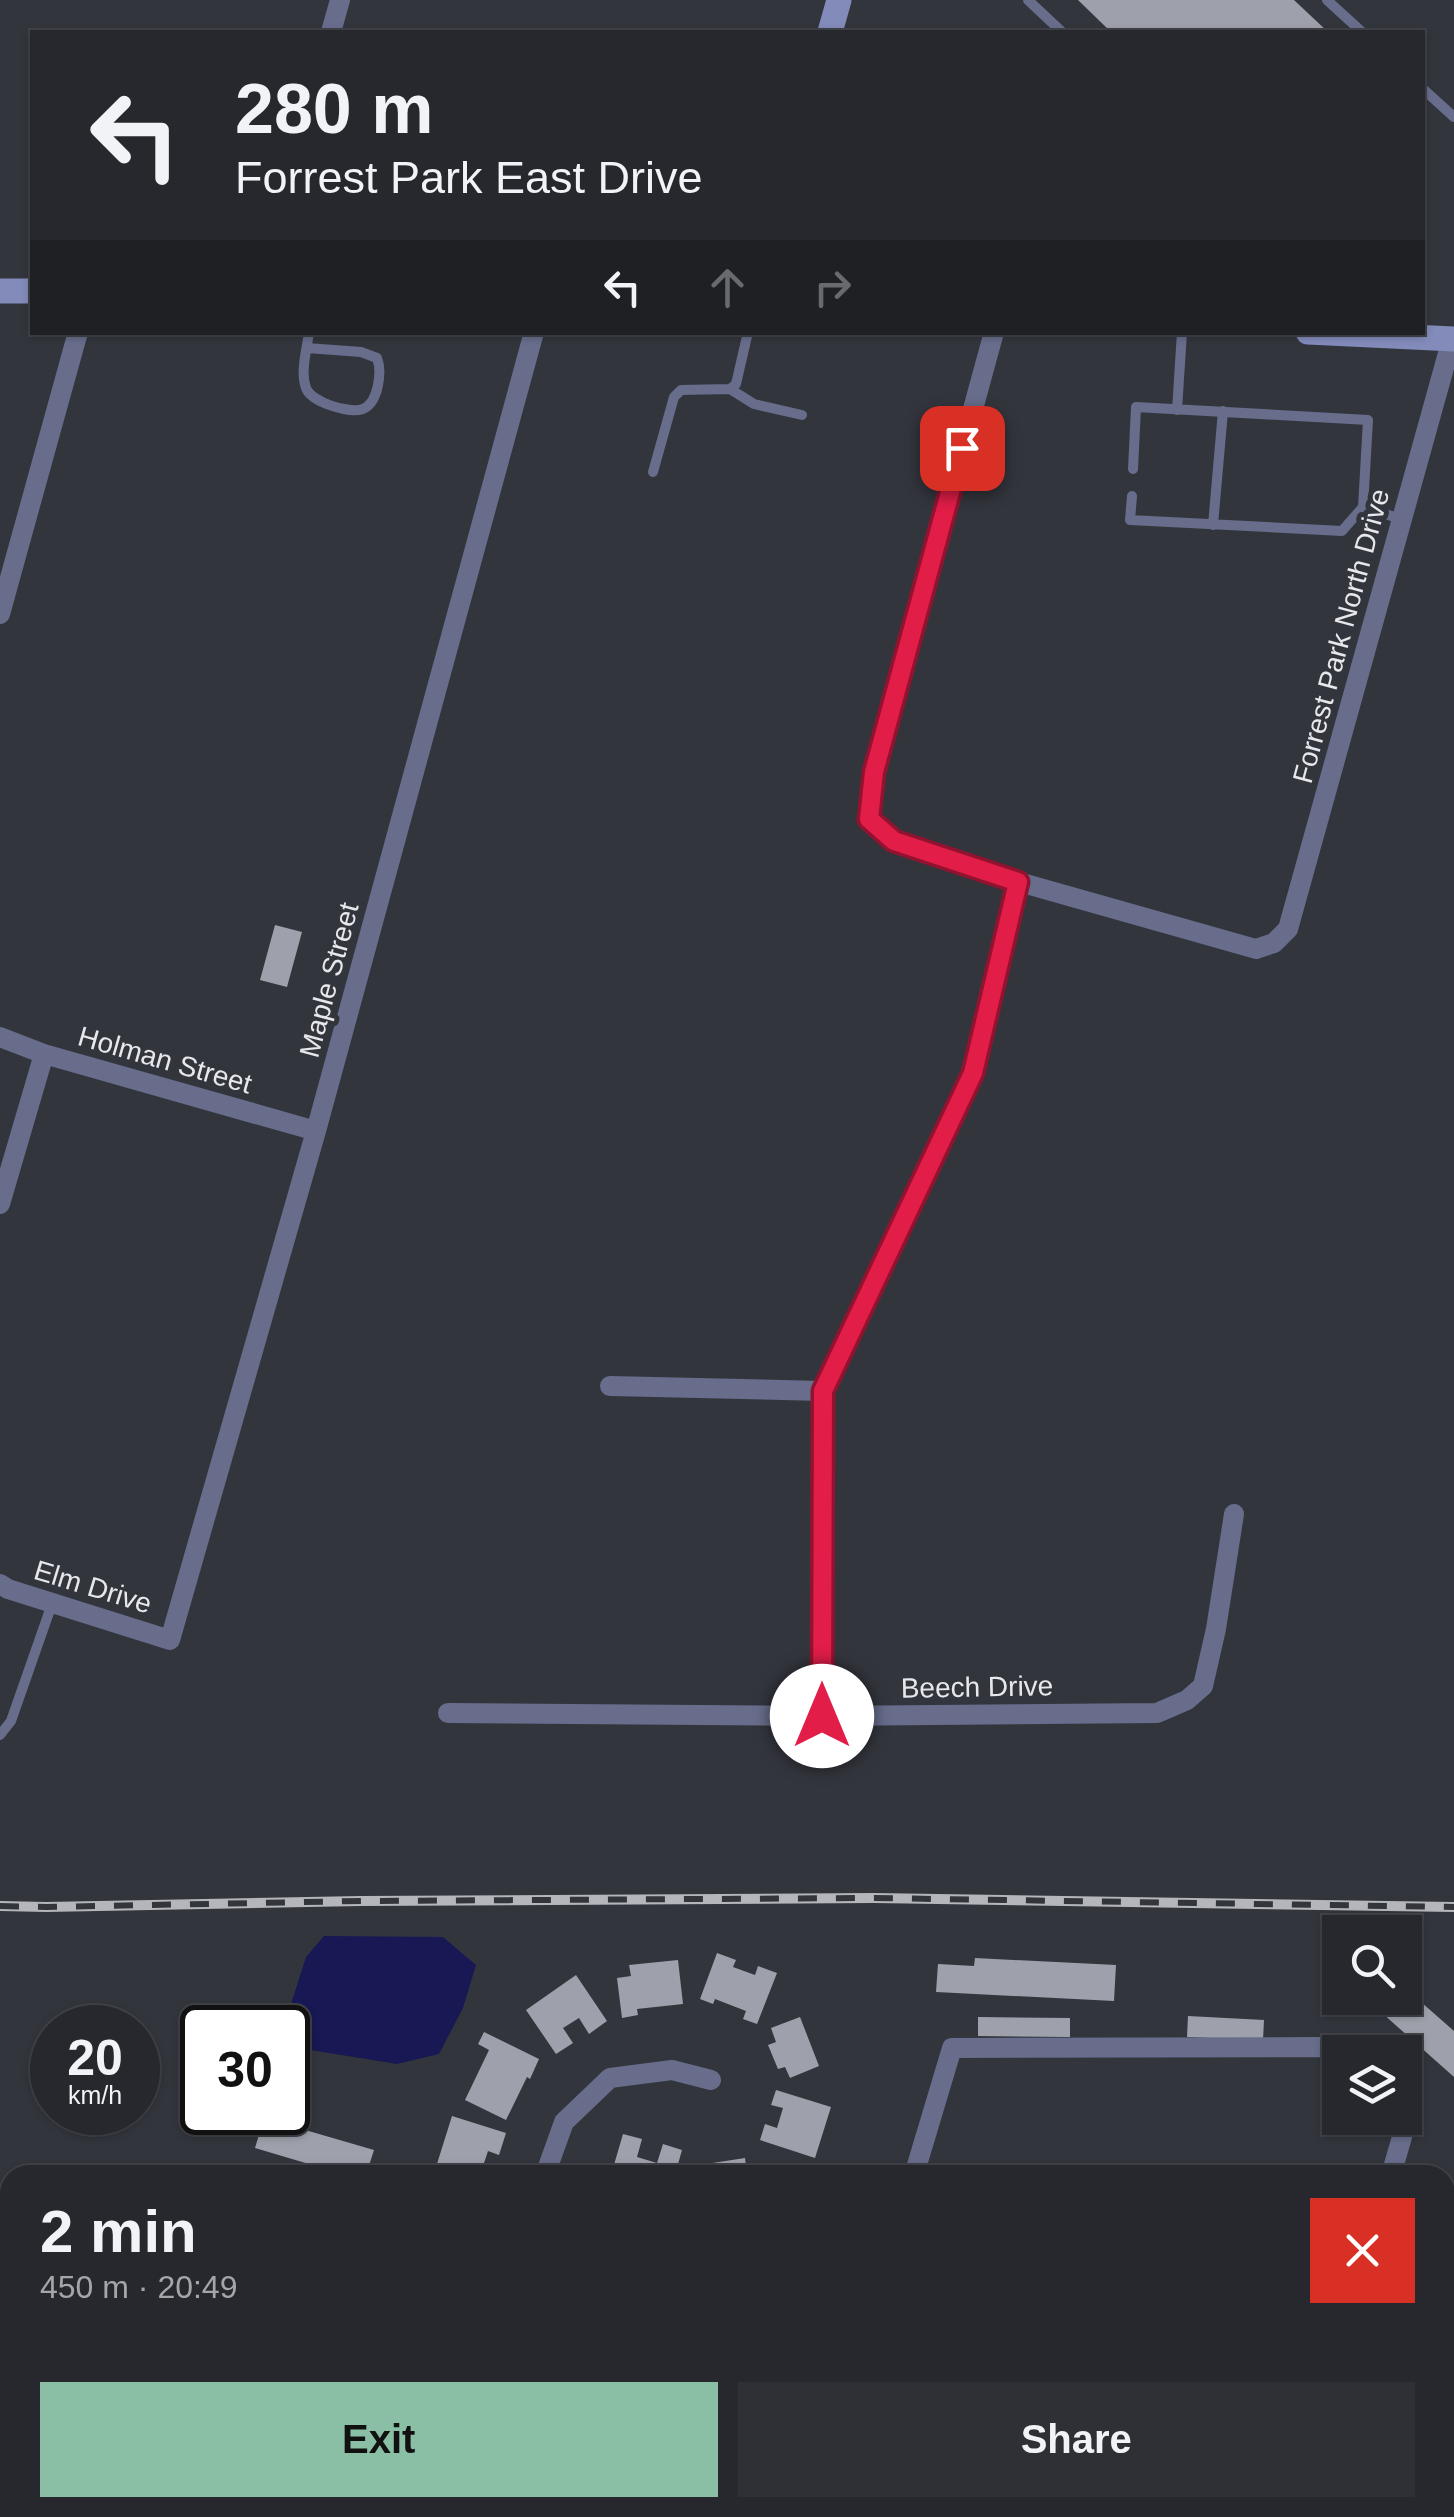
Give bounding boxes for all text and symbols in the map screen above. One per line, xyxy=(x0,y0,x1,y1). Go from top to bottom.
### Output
icon: left xyxy=(70,70,200,200)
text: 280 m xyxy=(235,70,433,148)
text: Forrest Park East Drive xyxy=(235,152,703,203)
icon: left xyxy=(595,260,650,315)
icon: ahead xyxy=(700,260,755,315)
icon: right xyxy=(805,260,860,315)
pin xyxy=(920,406,1005,491)
icon: arrive xyxy=(935,421,990,476)
street label: Forrest Park North Drive xyxy=(1287,485,1395,787)
street label: Maple Street xyxy=(293,899,365,1061)
street label: Holman Street xyxy=(75,1020,255,1100)
street label: Elm Drive xyxy=(30,1554,156,1620)
position arrow xyxy=(770,1664,874,1768)
street label: Beech Drive xyxy=(900,1670,1054,1704)
map controls xyxy=(1322,1915,1422,2135)
button: search xyxy=(1322,1915,1422,2015)
speed limit sign: 30 xyxy=(180,2005,310,2135)
text: 20 xyxy=(67,2030,123,2086)
button: layers xyxy=(1322,2035,1422,2135)
text: km/h xyxy=(68,2081,122,2109)
text: 2 min xyxy=(40,2198,197,2265)
button: close xyxy=(1310,2198,1415,2303)
text: 450 m · 20:49 xyxy=(40,2269,237,2305)
button: Exit xyxy=(40,2382,718,2497)
button: Share xyxy=(738,2382,1415,2497)

